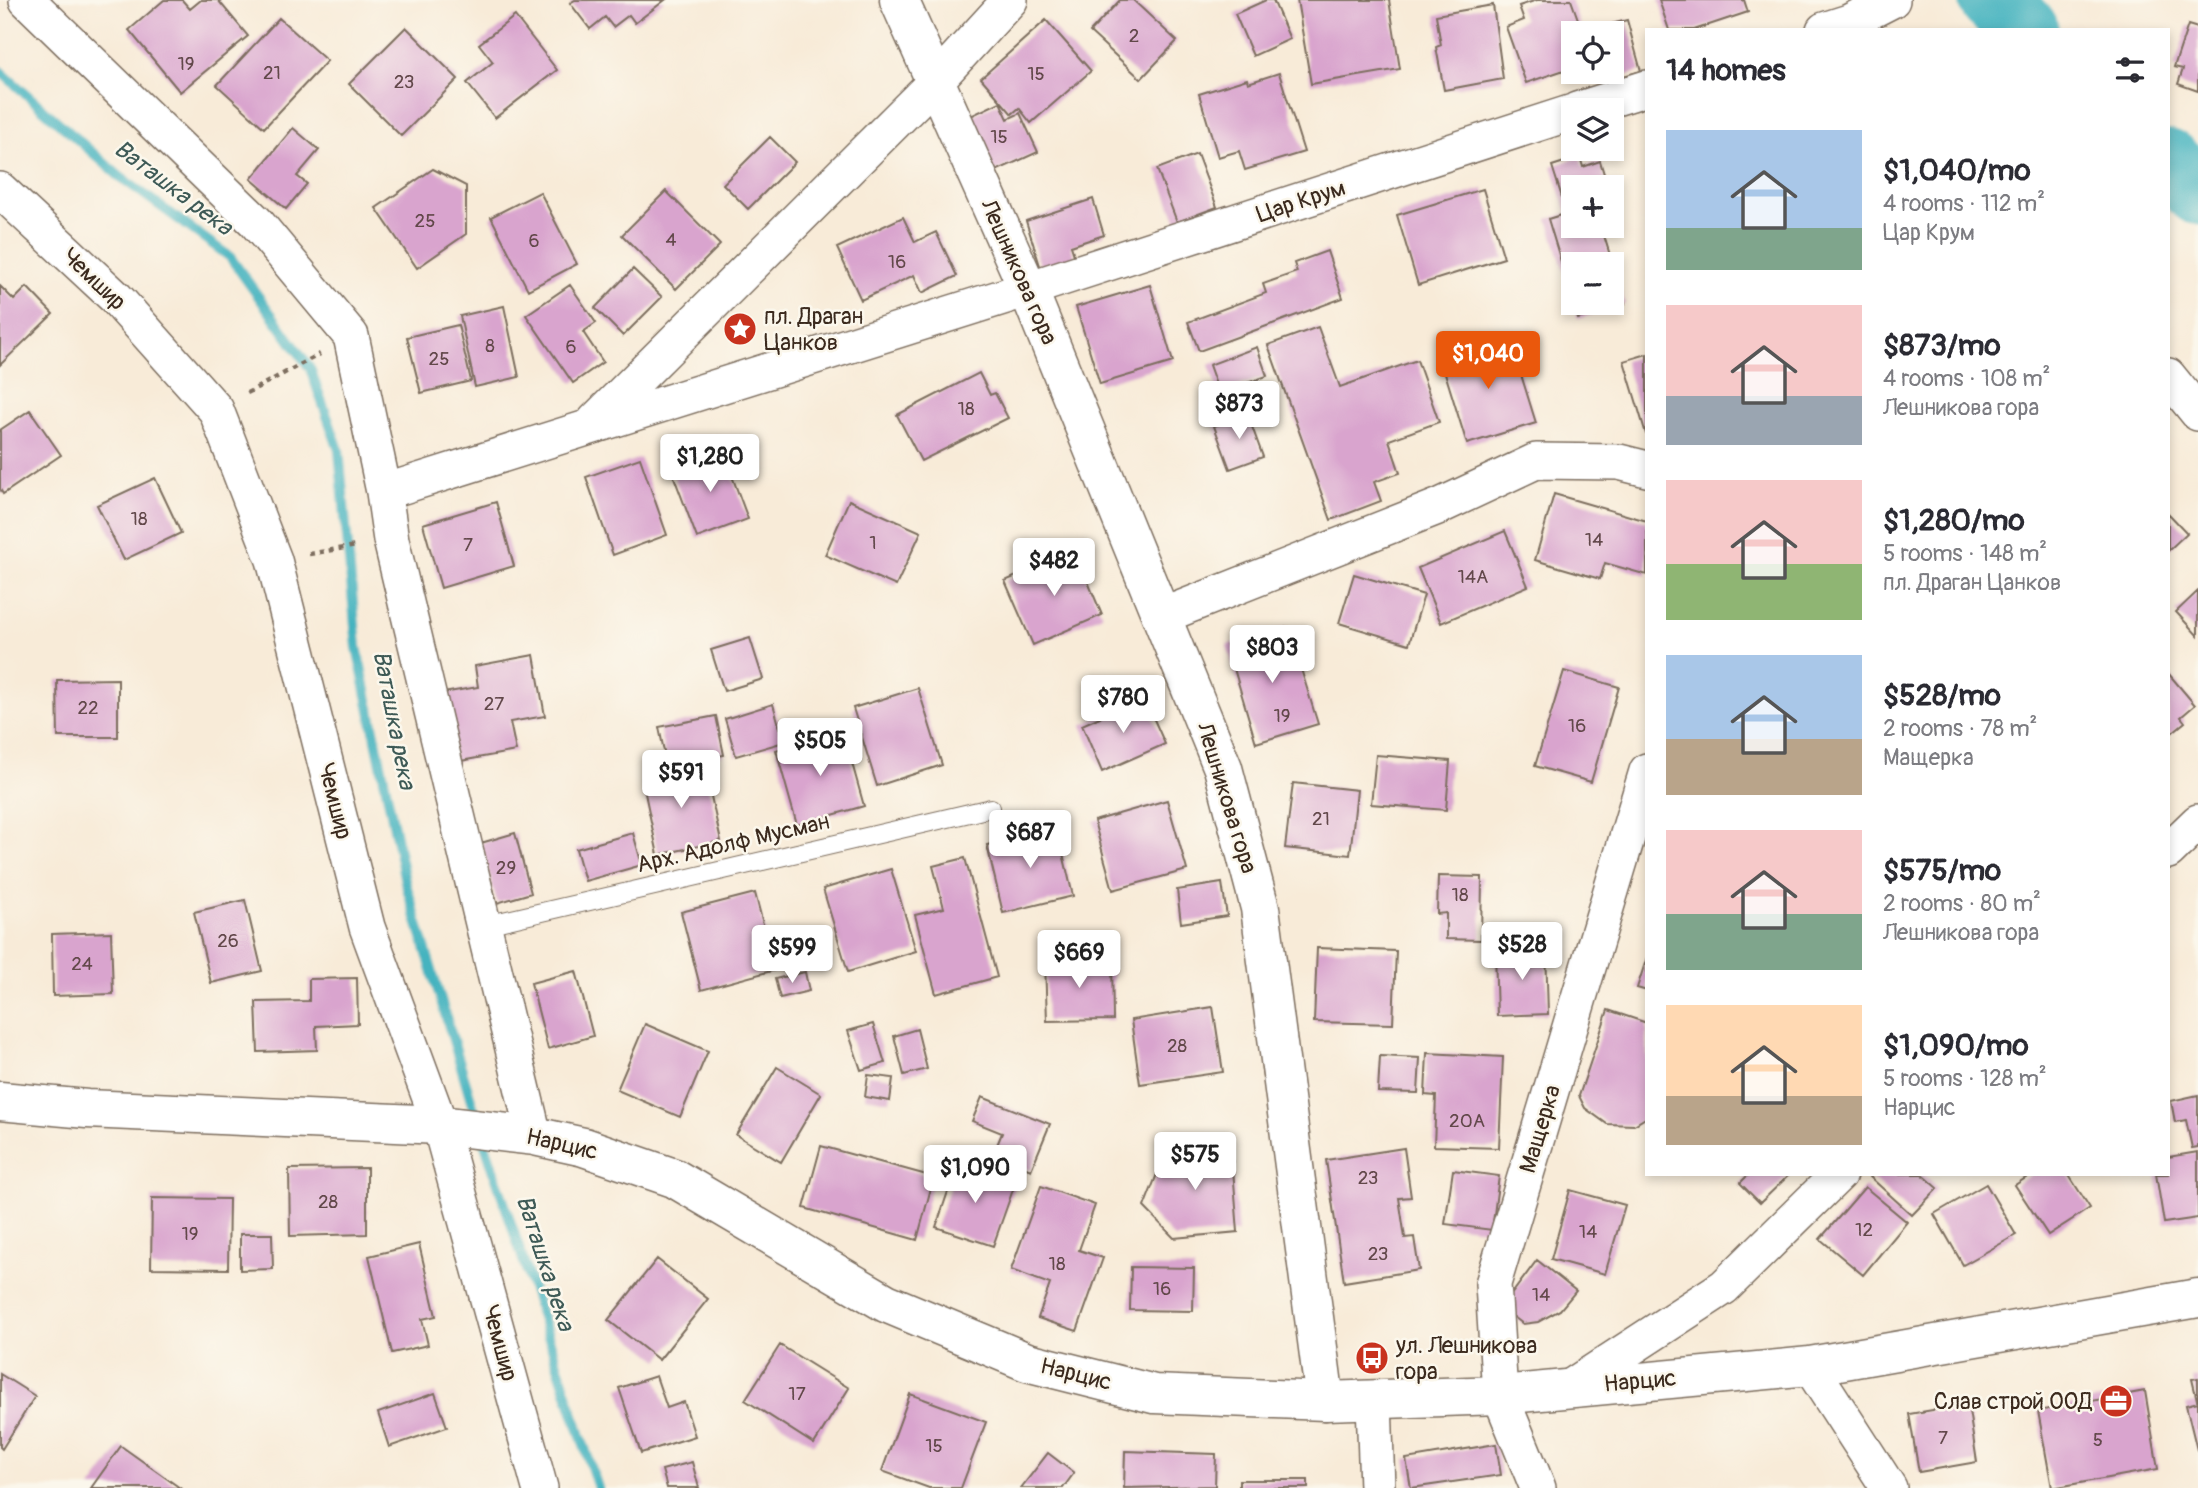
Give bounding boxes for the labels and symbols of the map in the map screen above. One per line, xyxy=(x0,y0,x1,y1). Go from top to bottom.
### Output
house number: 2 xyxy=(1129,24,1139,48)
house number: 19 xyxy=(177,52,195,76)
house number: 21 xyxy=(263,61,281,85)
house number: 15 xyxy=(1027,62,1045,86)
house number: 23 xyxy=(394,70,414,94)
house number: 15 xyxy=(990,125,1008,149)
water label: Ваташка река xyxy=(108,134,239,243)
street label: Цар Крум xyxy=(1253,173,1349,229)
street label: Лешникова гора xyxy=(974,194,1064,349)
house number: 25 xyxy=(415,209,435,233)
house number: 4 xyxy=(665,228,677,252)
house number: 6 xyxy=(528,229,540,253)
street label: Чемшир xyxy=(56,242,132,316)
house number: 16 xyxy=(888,250,906,274)
place label: пл. Драган Цанков xyxy=(764,302,863,357)
place icon: пл. Драган Цанков xyxy=(721,310,759,348)
pin: $1,040 xyxy=(1431,332,1545,391)
house number: 8 xyxy=(485,334,495,358)
house number: 6 xyxy=(565,335,577,359)
house number: 25 xyxy=(429,347,449,371)
pin: $873 xyxy=(1198,382,1280,441)
house number: 18 xyxy=(957,397,975,421)
pin: $1,280 xyxy=(653,434,767,494)
house number: 18 xyxy=(130,507,148,531)
house number: 14 xyxy=(1585,528,1603,552)
house number: 1 xyxy=(869,531,877,555)
house number: 7 xyxy=(463,533,473,557)
pin: $482 xyxy=(1013,538,1095,598)
house number: 14А xyxy=(1458,565,1488,589)
pin: $803 xyxy=(1231,626,1313,685)
water label: Ваташка река xyxy=(366,648,422,793)
pin: $780 xyxy=(1082,676,1164,735)
house number: 27 xyxy=(484,692,504,716)
house number: 22 xyxy=(77,696,99,720)
house number: 19 xyxy=(1273,704,1291,728)
house number: 16 xyxy=(1568,714,1586,738)
pin: $505 xyxy=(779,718,861,778)
street label: Лешникова гора xyxy=(1190,718,1264,877)
pin: $591 xyxy=(640,750,722,810)
street label: Чемшир xyxy=(312,760,358,842)
street label: Арх. Адолф Мусман xyxy=(634,807,832,879)
house number: 21 xyxy=(1312,807,1330,831)
pin: $687 xyxy=(989,810,1071,870)
house number: 29 xyxy=(496,856,516,880)
house number: 18 xyxy=(1451,883,1469,907)
pin: $528 xyxy=(1481,922,1563,982)
pin: $599 xyxy=(751,926,833,985)
house number: 26 xyxy=(217,929,239,953)
pin: $669 xyxy=(1038,930,1120,990)
house number: 24 xyxy=(71,952,93,976)
house number: 28 xyxy=(1167,1034,1187,1058)
street label: Мащерка xyxy=(1513,1081,1567,1177)
house number: 20А xyxy=(1449,1109,1485,1133)
street label: Нарцис xyxy=(523,1122,601,1166)
pin: $575 xyxy=(1154,1132,1236,1192)
pin: $1,090 xyxy=(918,1146,1032,1205)
house number: 23 xyxy=(1358,1166,1378,1190)
house number: 28 xyxy=(318,1190,338,1214)
water label: Ваташка река xyxy=(510,1192,581,1336)
house number: 12 xyxy=(1855,1218,1873,1242)
house number: 14 xyxy=(1579,1220,1597,1244)
house number: 19 xyxy=(181,1222,199,1246)
house number: 23 xyxy=(1368,1242,1388,1266)
house number: 18 xyxy=(1048,1252,1066,1276)
house number: 16 xyxy=(1153,1277,1171,1301)
house number: 14 xyxy=(1532,1283,1550,1307)
street label: Чемшир xyxy=(476,1302,524,1384)
place label: ул. Лешникова гора xyxy=(1395,1331,1537,1386)
bus stop icon: ул. Лешникова гора xyxy=(1353,1339,1391,1377)
street label: Нарцис xyxy=(1037,1351,1115,1397)
street label: Нарцис xyxy=(1603,1363,1677,1399)
house number: 17 xyxy=(788,1382,806,1406)
office icon: Слав строй ООД xyxy=(2097,1382,2135,1420)
place label: Слав строй ООД xyxy=(1934,1387,2093,1416)
house number: 7 xyxy=(1938,1426,1948,1450)
house number: 5 xyxy=(2093,1428,2103,1452)
house number: 15 xyxy=(925,1434,943,1458)

